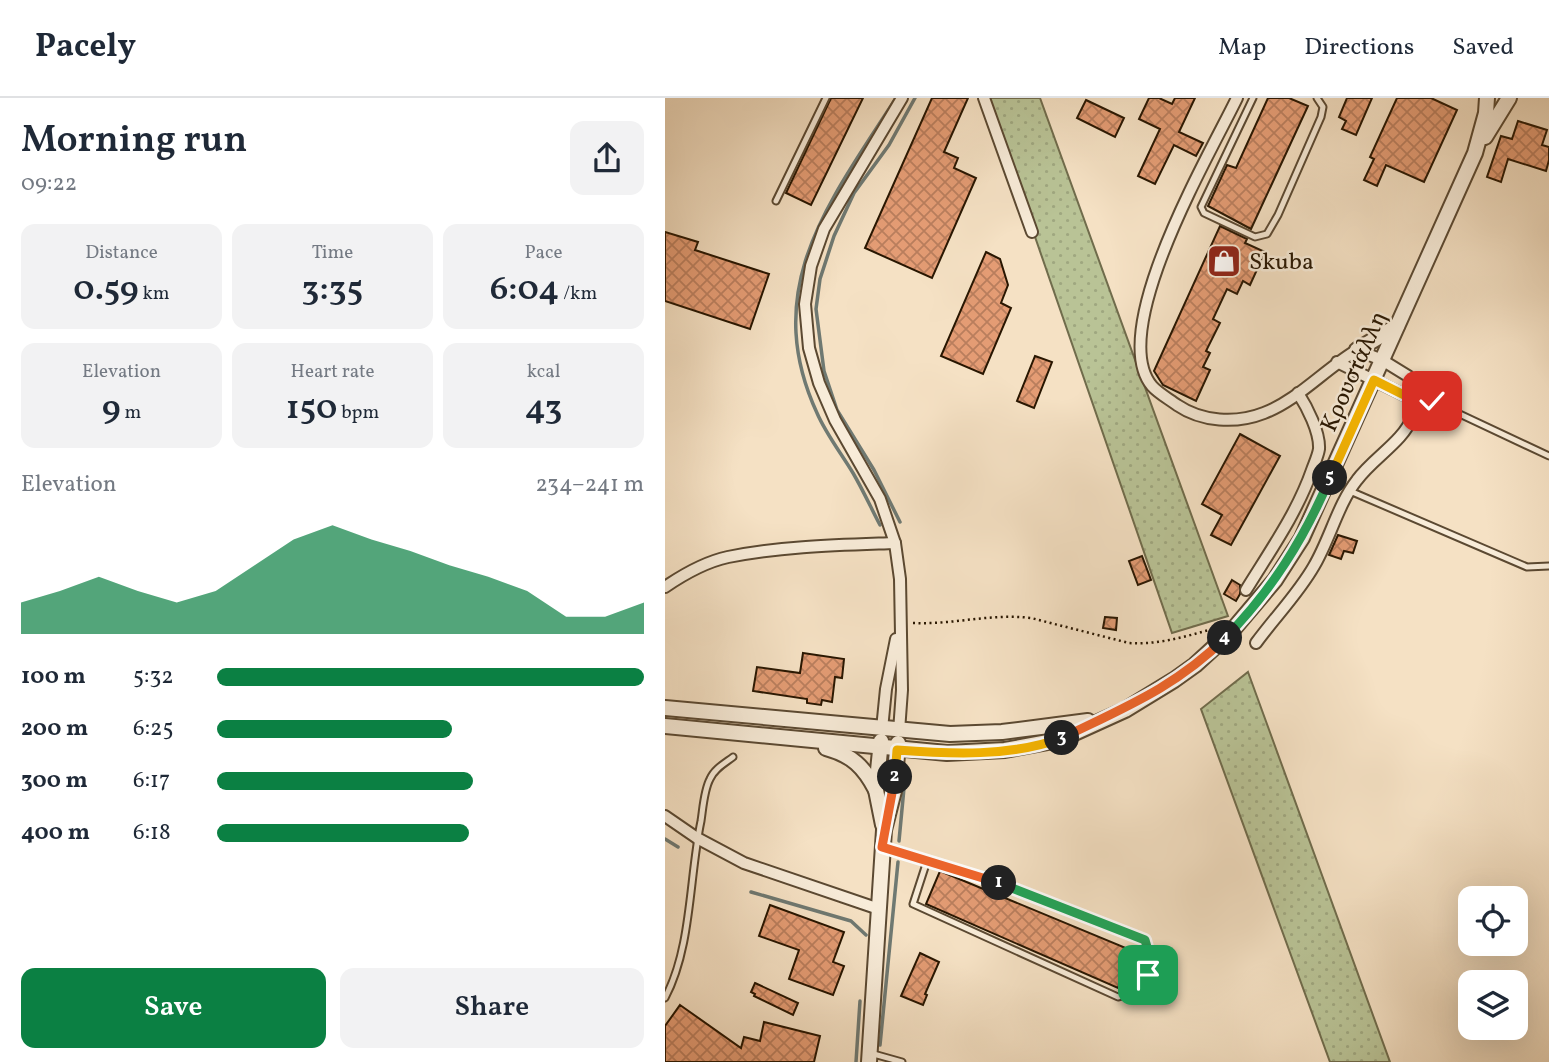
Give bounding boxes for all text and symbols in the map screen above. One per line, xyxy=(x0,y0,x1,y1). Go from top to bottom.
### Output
text: Pacely xyxy=(35,25,136,71)
text: Map xyxy=(1218,31,1266,65)
text: Directions xyxy=(1304,31,1414,65)
text: Saved xyxy=(1452,31,1514,65)
text: Morning run xyxy=(21,115,247,168)
button: share xyxy=(570,121,644,195)
text: 09:22 xyxy=(21,168,77,200)
text: Distance xyxy=(85,240,158,266)
text: Time xyxy=(312,240,353,266)
text: Pace xyxy=(524,240,563,266)
shop icon: Skuba xyxy=(1205,242,1243,280)
place label: Skuba xyxy=(1249,246,1314,280)
text: 0.59 xyxy=(73,266,139,314)
text: 3:35 xyxy=(302,266,363,314)
text: 6:04 xyxy=(490,266,559,314)
text: km xyxy=(139,281,170,307)
text: /km xyxy=(559,281,597,307)
street label: Κρουστάλλη xyxy=(1313,306,1397,438)
text: Elevation xyxy=(82,359,161,385)
text: Heart rate xyxy=(291,359,374,385)
text: kcal xyxy=(527,359,560,385)
pin xyxy=(1402,371,1462,431)
icon: check xyxy=(1413,382,1451,420)
text: 9 xyxy=(102,385,121,433)
text: 150 xyxy=(286,385,337,433)
text: 43 xyxy=(525,385,562,433)
text: m xyxy=(121,400,141,426)
text: bpm xyxy=(337,400,379,426)
pin: 5 xyxy=(1313,460,1347,496)
text: 5 xyxy=(1325,464,1334,490)
text: Elevation xyxy=(21,469,117,501)
text: 234–241 m xyxy=(535,469,644,501)
pin: 4 xyxy=(1207,620,1243,656)
text: 4 xyxy=(1219,624,1230,650)
text: 100 m xyxy=(21,661,86,693)
text: 5:32 xyxy=(133,661,174,693)
text: 200 m xyxy=(21,713,88,745)
text: 6:25 xyxy=(133,713,173,745)
pin: 3 xyxy=(1045,720,1079,756)
text: 3 xyxy=(1057,724,1066,750)
pin: 2 xyxy=(877,760,912,794)
text: 2 xyxy=(890,763,899,789)
text: 300 m xyxy=(21,765,88,797)
text: 6:17 xyxy=(133,765,170,797)
text: 400 m xyxy=(21,817,90,849)
text: 6:18 xyxy=(133,817,171,849)
pin: 1 xyxy=(981,866,1017,900)
text: 1 xyxy=(995,869,1002,895)
map controls xyxy=(1458,886,1528,1040)
button: locate xyxy=(1458,886,1528,956)
pin xyxy=(1118,945,1178,1005)
icon: arrive xyxy=(1129,956,1167,994)
button: Save xyxy=(21,968,326,1048)
button: Share xyxy=(340,968,644,1048)
button: layers xyxy=(1458,970,1528,1040)

